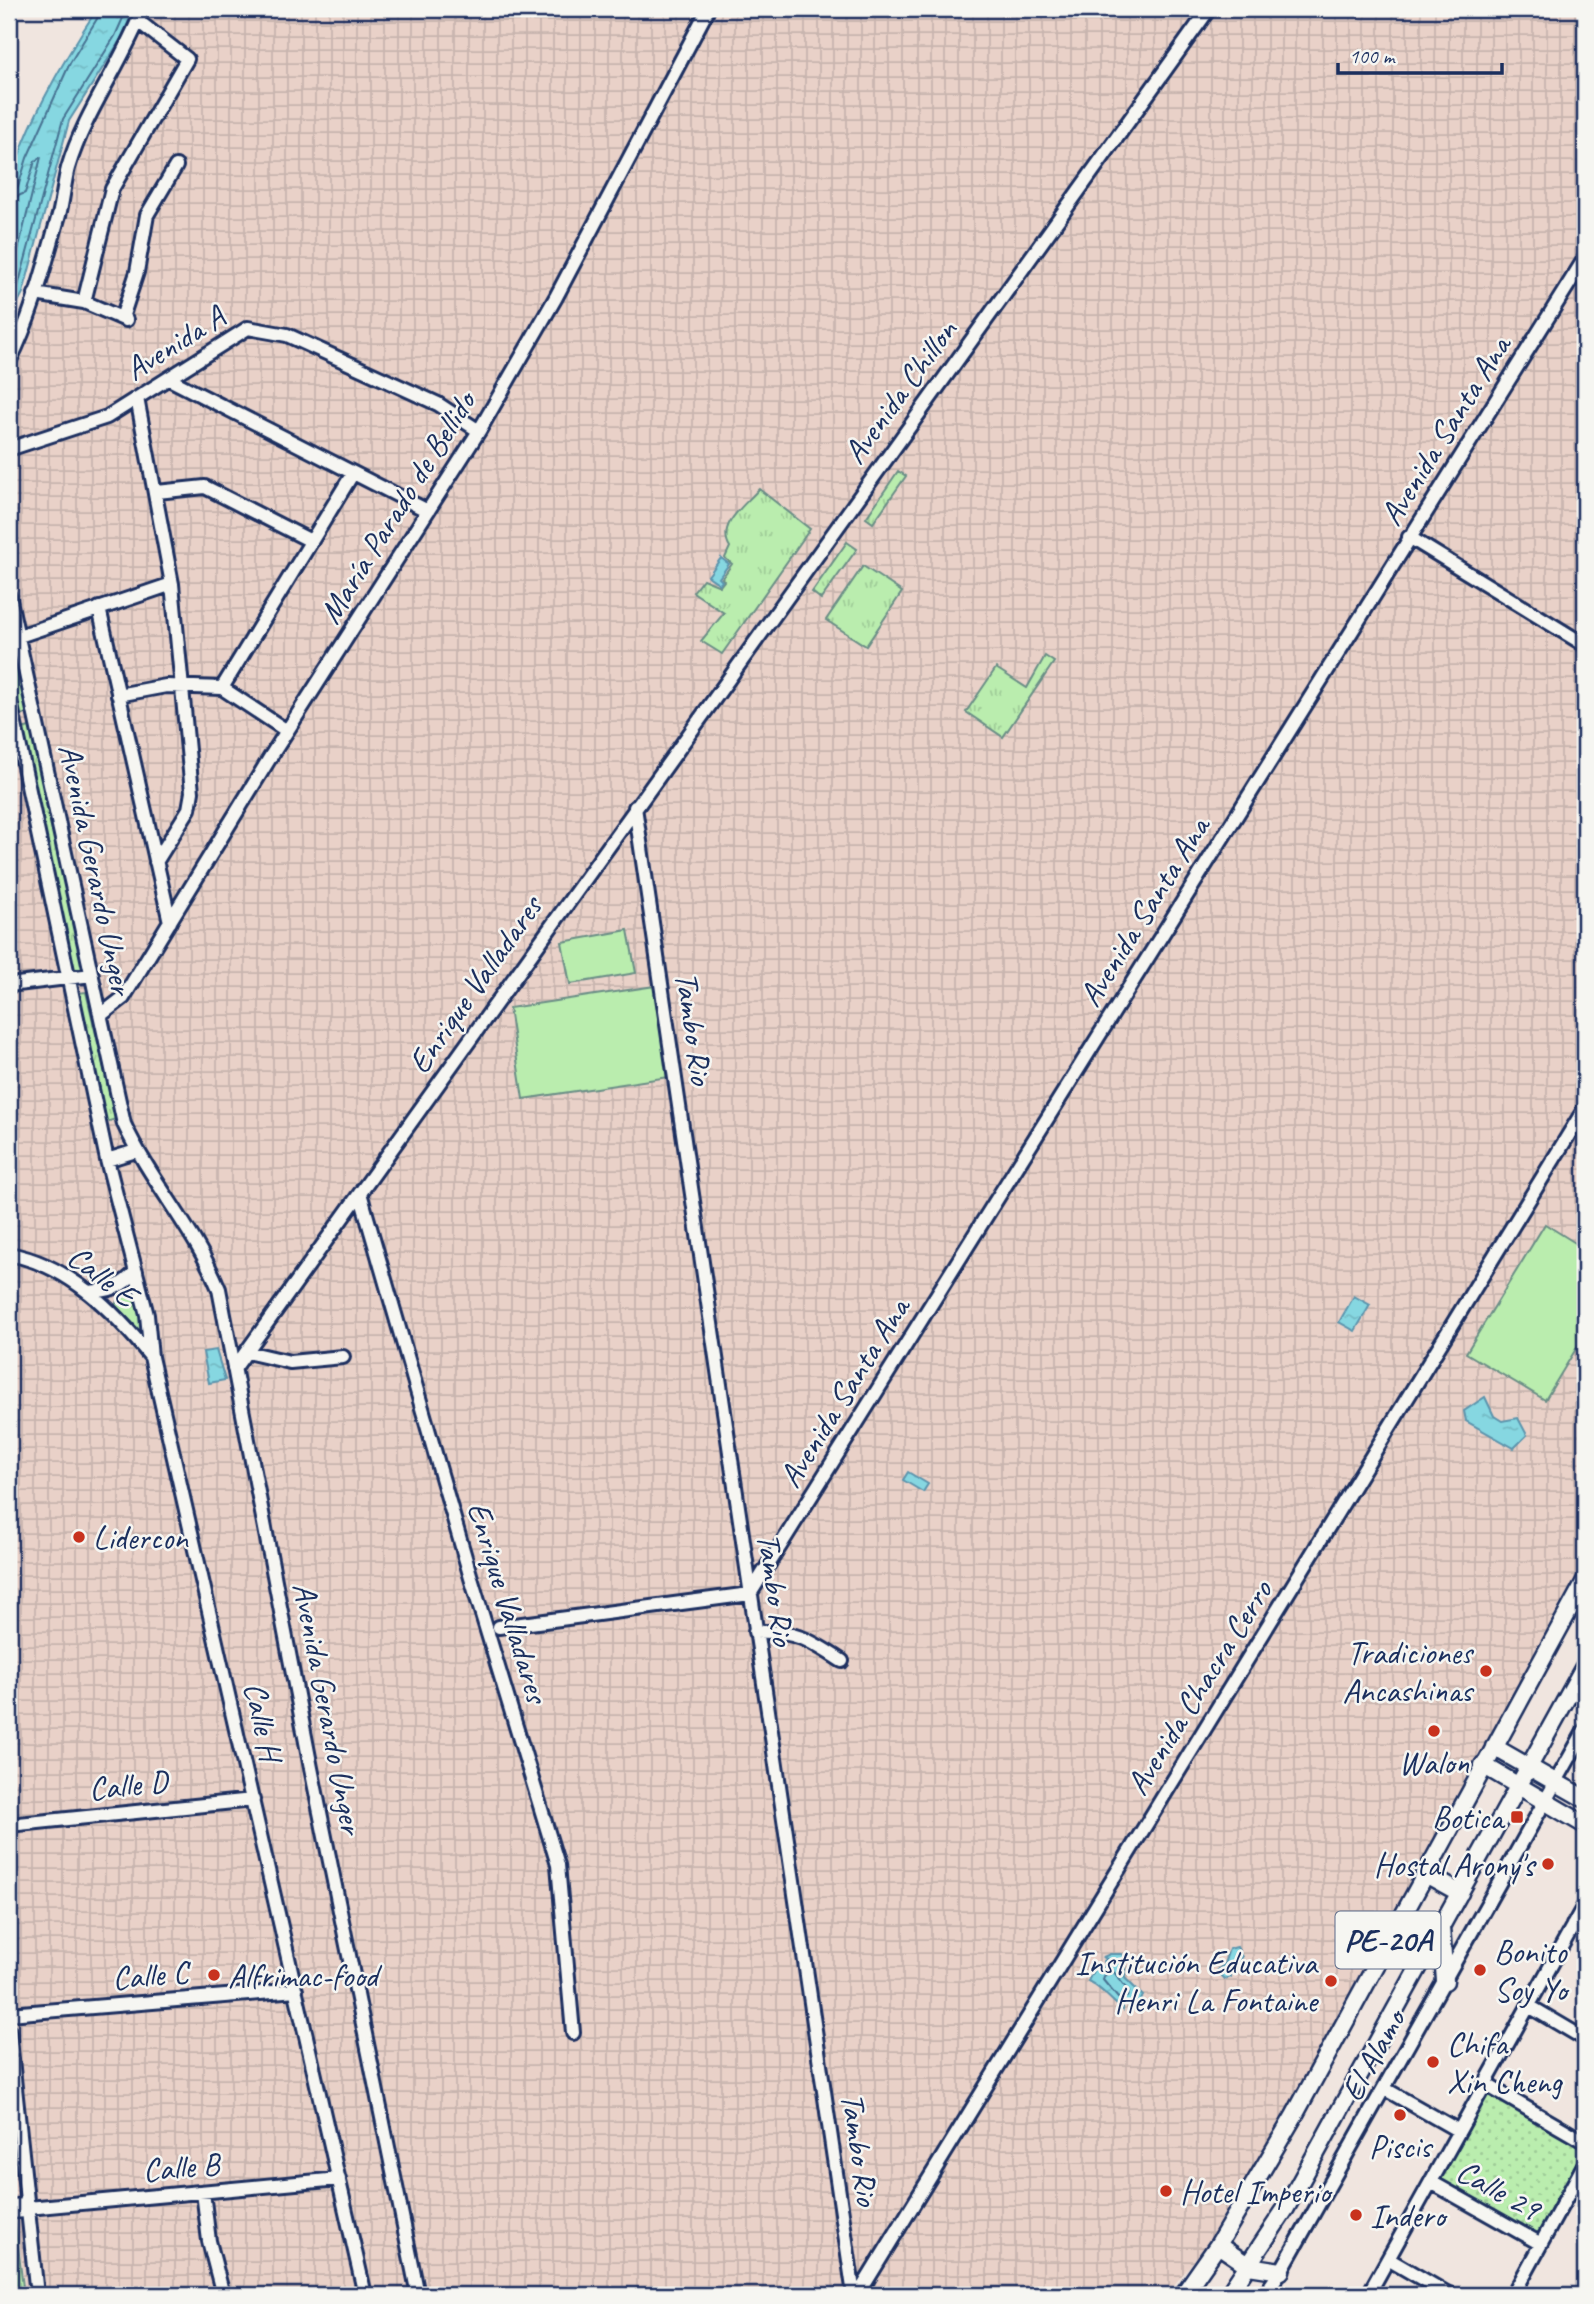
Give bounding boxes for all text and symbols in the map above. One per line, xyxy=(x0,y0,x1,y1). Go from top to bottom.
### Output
scale bar xyxy=(1338,32,1503,76)
text: 100 m xyxy=(1349,43,1396,69)
street label: Avenida A xyxy=(117,295,234,390)
street label: Avenida Chillon xyxy=(833,310,967,472)
street label: Avenida Santa Ana xyxy=(1370,326,1521,533)
street label: María Parado de Bellido xyxy=(309,381,487,631)
street label: Avenida Gerardo Unger xyxy=(49,740,144,1001)
street label: Avenida Santa Ana xyxy=(1069,807,1220,1014)
street label: Enrique Valladares xyxy=(398,885,553,1082)
street label: Tambo Rio xyxy=(665,969,723,1089)
street label: Calle E xyxy=(59,1235,149,1319)
street label: Avenida Santa Ana xyxy=(769,1288,920,1495)
street label: Enrique Valladares xyxy=(458,1497,559,1710)
place label: Lidercon xyxy=(93,1517,189,1559)
marker: Lidercon xyxy=(71,1529,87,1545)
street label: Tambo Rio xyxy=(747,1530,805,1650)
street label: Avenida Chacra Cerro xyxy=(1116,1570,1283,1803)
street label: Avenida Gerardo Unger xyxy=(283,1579,374,1840)
place label: Tradiciones Ancashinas xyxy=(1343,1632,1475,1712)
marker: Tradiciones Ancashinas xyxy=(1478,1663,1494,1679)
street label: Calle H xyxy=(234,1678,293,1768)
marker: Walon xyxy=(1426,1723,1442,1739)
place label: Walon xyxy=(1399,1742,1469,1784)
street label: Calle D xyxy=(87,1760,172,1810)
place label: Botica xyxy=(1432,1797,1505,1839)
marker: Botica xyxy=(1509,1809,1525,1825)
place label: Hostal Arony's xyxy=(1374,1844,1537,1886)
marker: Hostal Arony's xyxy=(1540,1856,1556,1872)
road number: PE-20A xyxy=(1336,1912,1440,1968)
place label: Bonito Soy Yo xyxy=(1494,1931,1570,2011)
place label: Institución Educativa Henri La Fontaine xyxy=(1075,1942,1320,2022)
street label: Calle C xyxy=(111,1950,194,1999)
place label: Alfrimac-food xyxy=(228,1955,383,1997)
marker: Bonito Soy Yo xyxy=(1472,1962,1488,1978)
marker: Alfrimac-food xyxy=(206,1967,222,1983)
marker: Institución Educativa Henri La Fontaine xyxy=(1323,1973,1339,1989)
street label: El Alamo xyxy=(1331,2000,1417,2108)
place label: Chifa Xin Cheng xyxy=(1447,2023,1563,2103)
marker: Chifa Xin Cheng xyxy=(1425,2054,1441,2070)
street label: Tambo Rio xyxy=(831,2090,889,2210)
marker: Piscis xyxy=(1392,2107,1408,2123)
place label: Piscis xyxy=(1369,2126,1434,2168)
street label: Calle B xyxy=(141,2143,223,2191)
street label: Calle 29 xyxy=(1449,2150,1551,2231)
place label: Hotel Imperio xyxy=(1180,2171,1333,2213)
marker: Hotel Imperio xyxy=(1158,2183,1174,2199)
place label: Indero xyxy=(1370,2195,1448,2237)
marker: Indero xyxy=(1348,2207,1364,2223)

